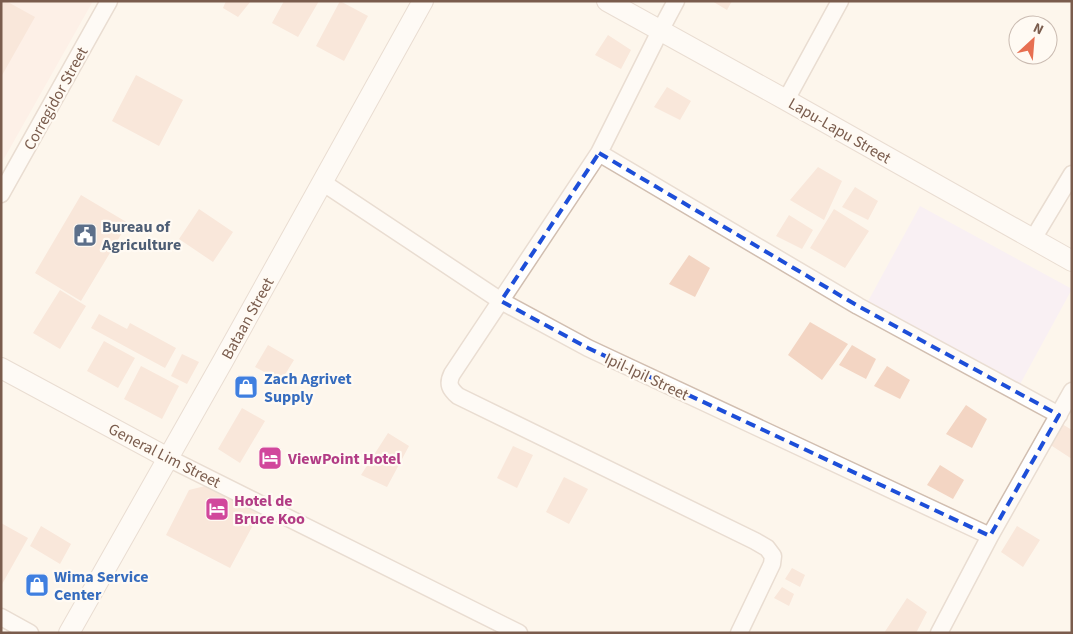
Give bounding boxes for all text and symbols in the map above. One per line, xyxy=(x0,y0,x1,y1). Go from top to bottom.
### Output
north arrow xyxy=(1008,15,1058,65)
text: N xyxy=(1030,18,1047,40)
street label: Corregidor Street xyxy=(18,42,94,154)
street label: Lapu-Lapu Street xyxy=(784,93,895,169)
place label: Bureau of Agriculture xyxy=(101,216,181,256)
public building icon: Bureau of Agriculture xyxy=(72,222,98,248)
street label: Bataan Street xyxy=(216,273,280,363)
street label: Ipil-Ipil Street xyxy=(601,348,693,406)
place label: Zach Agrivet Supply xyxy=(264,368,352,408)
shop icon: Zach Agrivet Supply xyxy=(233,374,259,400)
street label: General Lim Street xyxy=(105,418,225,494)
hotel icon: ViewPoint Hotel xyxy=(257,445,283,471)
place label: ViewPoint Hotel xyxy=(287,448,401,470)
place label: Hotel de Bruce Koo xyxy=(234,490,305,530)
hotel icon: Hotel de Bruce Koo xyxy=(204,496,230,522)
place label: Wima Service Center xyxy=(54,566,149,606)
shop icon: Wima Service Center xyxy=(24,572,50,598)

